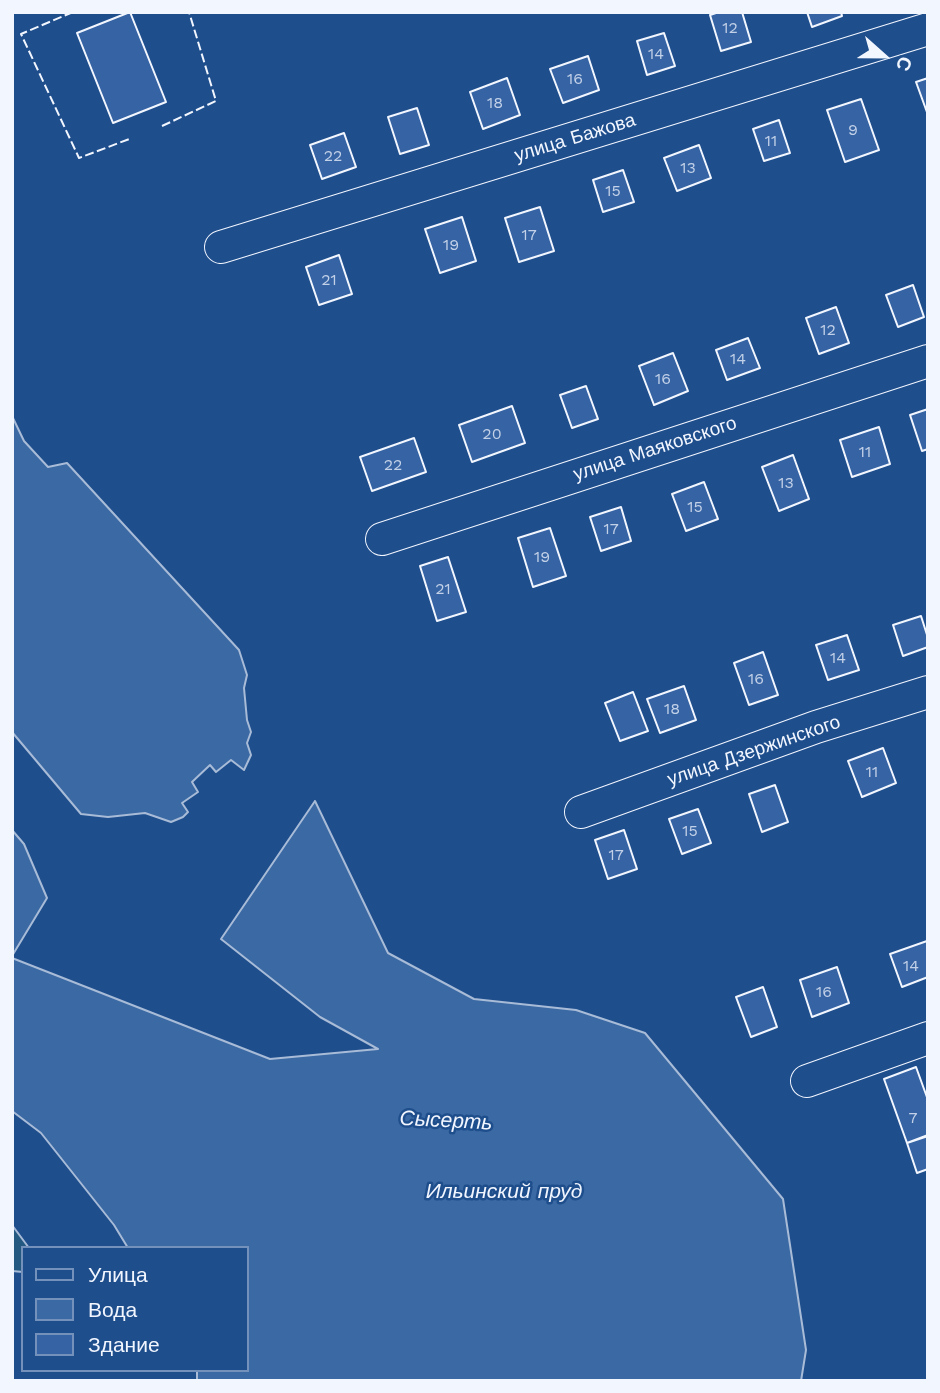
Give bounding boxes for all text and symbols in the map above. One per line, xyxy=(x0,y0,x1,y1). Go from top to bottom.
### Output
house number: 12 xyxy=(722,18,738,38)
north arrow xyxy=(849,21,919,91)
house number: 14 xyxy=(648,44,664,64)
text: С xyxy=(891,53,917,74)
house number: 16 xyxy=(567,69,583,89)
house number: 18 xyxy=(487,93,503,113)
street label: улица Бажова xyxy=(512,109,638,167)
house number: 9 xyxy=(848,120,858,140)
house number: 11 xyxy=(765,131,777,151)
house number: 22 xyxy=(324,146,342,166)
house number: 13 xyxy=(680,158,696,178)
house number: 15 xyxy=(605,181,621,201)
house number: 17 xyxy=(521,225,537,245)
house number: 19 xyxy=(443,235,459,255)
house number: 21 xyxy=(321,270,337,290)
house number: 12 xyxy=(820,320,836,340)
house number: 14 xyxy=(730,349,746,369)
house number: 16 xyxy=(655,369,671,389)
street label: улица Маяковского xyxy=(571,412,739,486)
house number: 20 xyxy=(482,424,502,444)
house number: 11 xyxy=(859,442,871,462)
house number: 22 xyxy=(384,455,402,475)
house number: 13 xyxy=(778,473,794,493)
house number: 15 xyxy=(687,497,703,517)
house number: 17 xyxy=(603,519,619,539)
house number: 19 xyxy=(534,547,550,567)
house number: 21 xyxy=(435,579,451,599)
house number: 14 xyxy=(830,648,846,668)
house number: 16 xyxy=(748,669,764,689)
house number: 18 xyxy=(664,699,680,719)
street label: улица Дзержинского xyxy=(665,711,843,791)
house number: 11 xyxy=(866,762,878,782)
house number: 15 xyxy=(682,821,698,841)
house number: 17 xyxy=(608,845,624,865)
house number: 14 xyxy=(903,956,919,976)
house number: 16 xyxy=(816,982,832,1002)
water label: Сысерть xyxy=(399,1106,493,1136)
house number: 7 xyxy=(909,1108,917,1128)
water label: Ильинский пруд xyxy=(426,1179,582,1205)
legend xyxy=(21,1246,248,1372)
text: Улица xyxy=(88,1262,148,1287)
text: Вода xyxy=(88,1297,137,1322)
text: Здание xyxy=(88,1332,160,1357)

